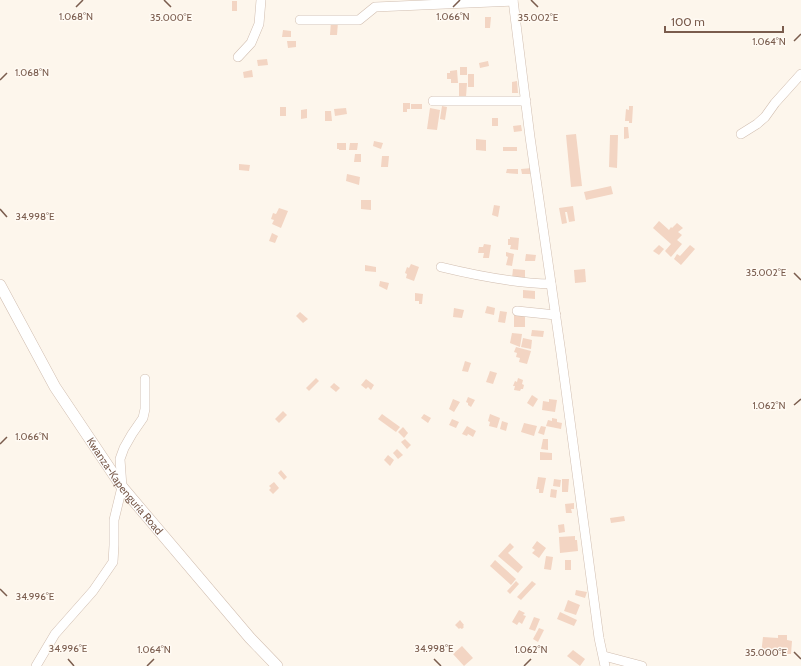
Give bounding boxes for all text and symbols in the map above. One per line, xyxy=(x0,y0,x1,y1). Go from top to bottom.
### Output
scale bar xyxy=(665,8,783,34)
text: 1.068°N xyxy=(59,10,93,23)
text: 1.066°N xyxy=(436,10,470,23)
text: 35.000°E xyxy=(150,11,193,24)
text: 35.002°E xyxy=(518,11,559,24)
text: 100 m xyxy=(671,14,705,29)
text: 1.064°N xyxy=(752,35,786,48)
text: 1.068°N xyxy=(15,66,49,79)
text: 34.998°E xyxy=(16,210,55,223)
text: 35.002°E xyxy=(746,266,787,279)
text: 1.062°N xyxy=(752,399,786,412)
text: 1.066°N xyxy=(15,430,49,443)
street label: Kwanza-Kapenguria Road xyxy=(84,435,166,537)
text: 34.996°E xyxy=(16,590,55,603)
text: 34.996°E xyxy=(49,642,88,655)
text: 34.998°E xyxy=(415,642,454,655)
text: 1.064°N xyxy=(137,643,171,656)
text: 1.062°N xyxy=(514,643,548,656)
text: 35.000°E xyxy=(745,646,788,659)

